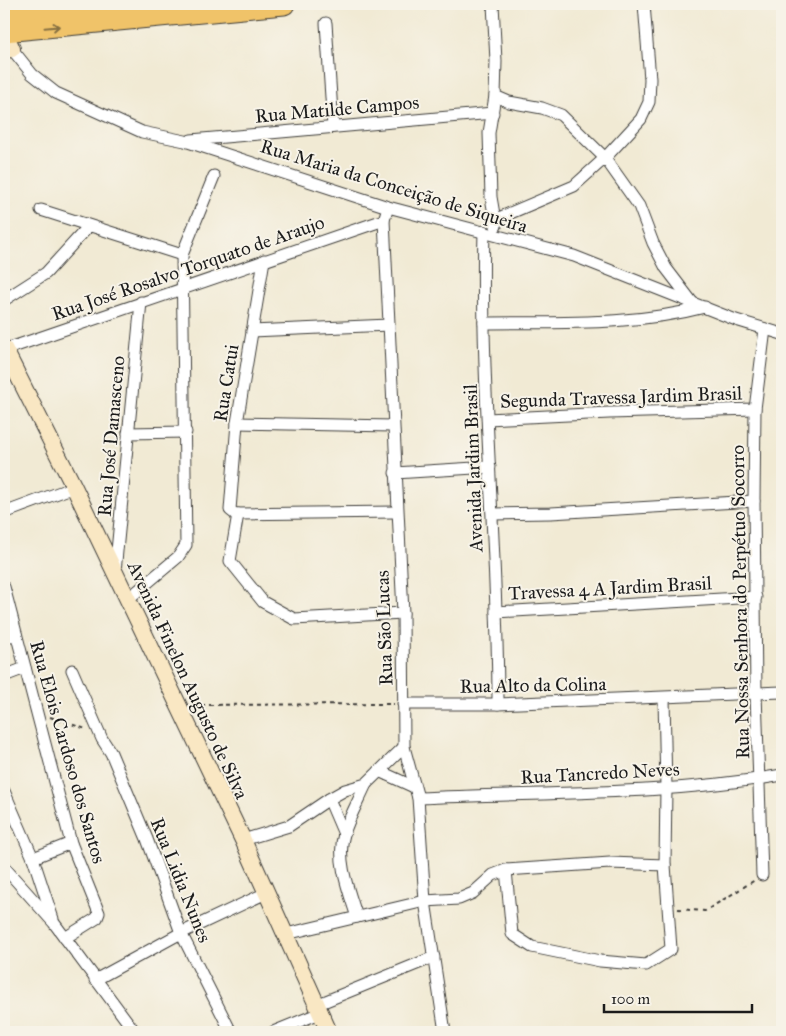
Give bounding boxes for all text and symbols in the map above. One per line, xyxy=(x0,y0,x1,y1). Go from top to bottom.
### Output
one-way arrow xyxy=(44,22,60,32)
street label: Rua Matilde Campos xyxy=(254,90,420,128)
street label: Rua Maria da Conceição de Siqueira xyxy=(257,134,531,239)
street label: Rua José Rosalvo Torquato de Araujo xyxy=(49,210,328,327)
street label: Rua Catui xyxy=(209,342,243,424)
street label: Rua José Damasceno xyxy=(93,354,131,517)
street label: Segunda Travessa Jardim Brasil xyxy=(500,381,743,414)
street label: Avenida Jardim Brasil xyxy=(459,383,488,553)
street label: Rua Nossa Senhora do Perpétuo Socorro xyxy=(726,444,754,759)
street label: Avenida Finelon Augusto de Silva xyxy=(121,556,254,804)
street label: Rua São Lucas xyxy=(370,570,398,686)
street label: Travessa 4 A Jardim Brasil xyxy=(508,571,713,606)
street label: Rua Elois Cardoso dos Santos xyxy=(25,638,111,866)
street label: Rua Alto da Colina xyxy=(459,672,608,698)
street label: Rua Tancredo Neves xyxy=(520,757,680,789)
street label: Rua Lidia Nunes xyxy=(146,814,217,946)
scale bar xyxy=(604,981,751,1013)
text: 100 m xyxy=(611,990,651,1008)

